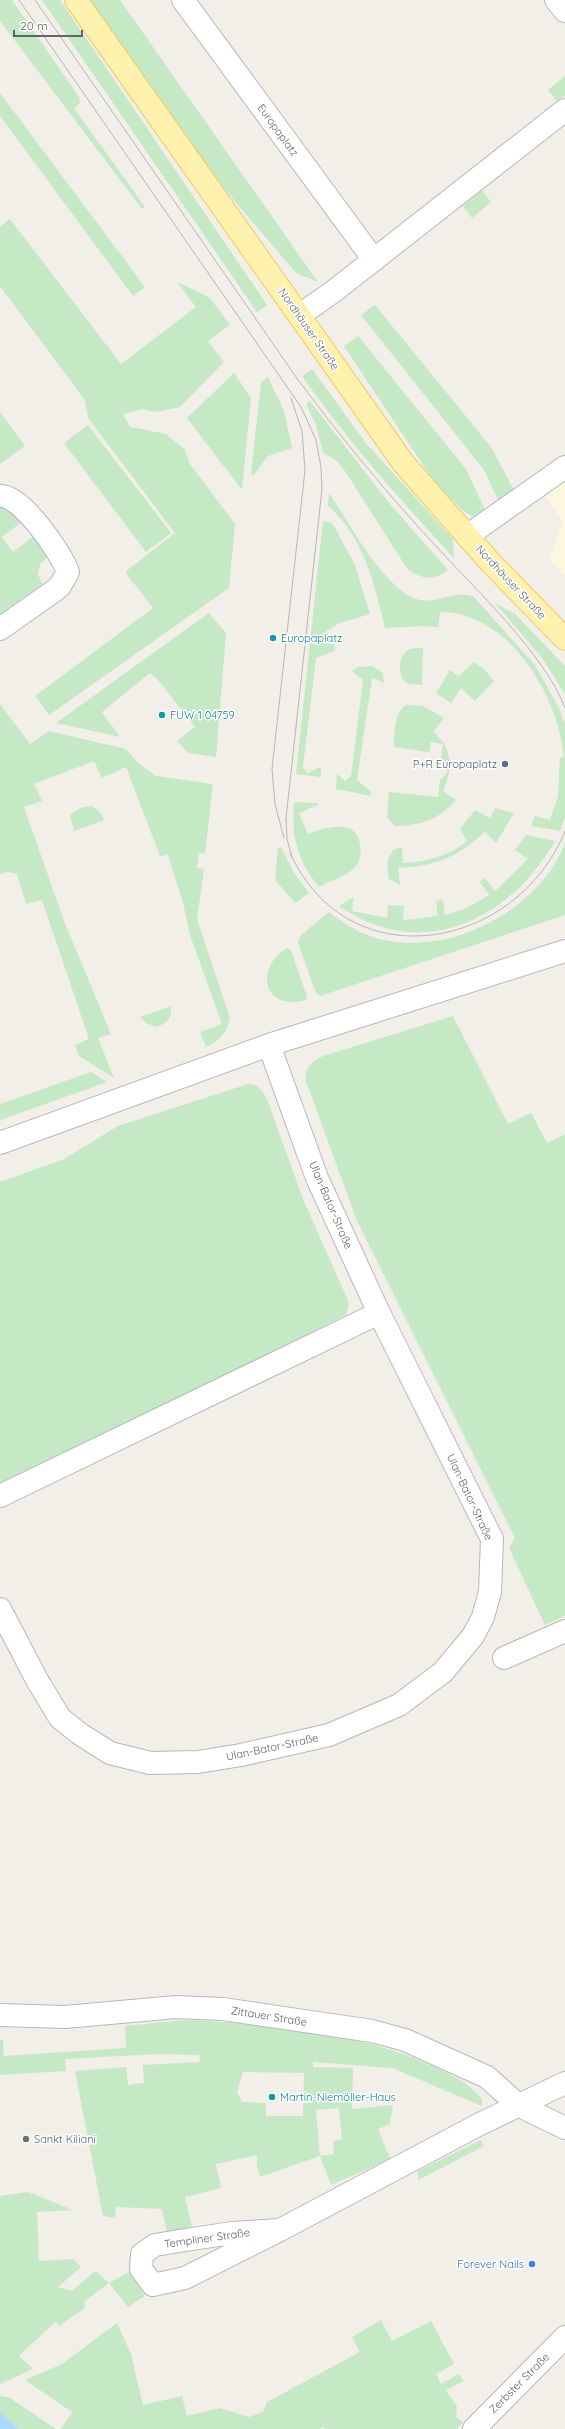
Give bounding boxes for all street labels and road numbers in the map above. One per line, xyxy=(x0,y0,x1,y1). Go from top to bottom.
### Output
street label: Europaplatz xyxy=(254,101,302,159)
street label: Nordhäuser Straße xyxy=(276,285,342,373)
street label: Nordhäuser Straße xyxy=(473,542,549,622)
street label: Ulan-Bator-Straße xyxy=(306,1159,356,1251)
street label: Ulan-Bator-Straße xyxy=(444,1451,496,1543)
street label: Ulan-Bator-Straße xyxy=(225,1730,319,1764)
street label: Zittauer Straße xyxy=(230,2003,308,2029)
street label: Templiner Straße xyxy=(163,2225,251,2251)
street label: Zerbster Straße xyxy=(486,2350,552,2416)

